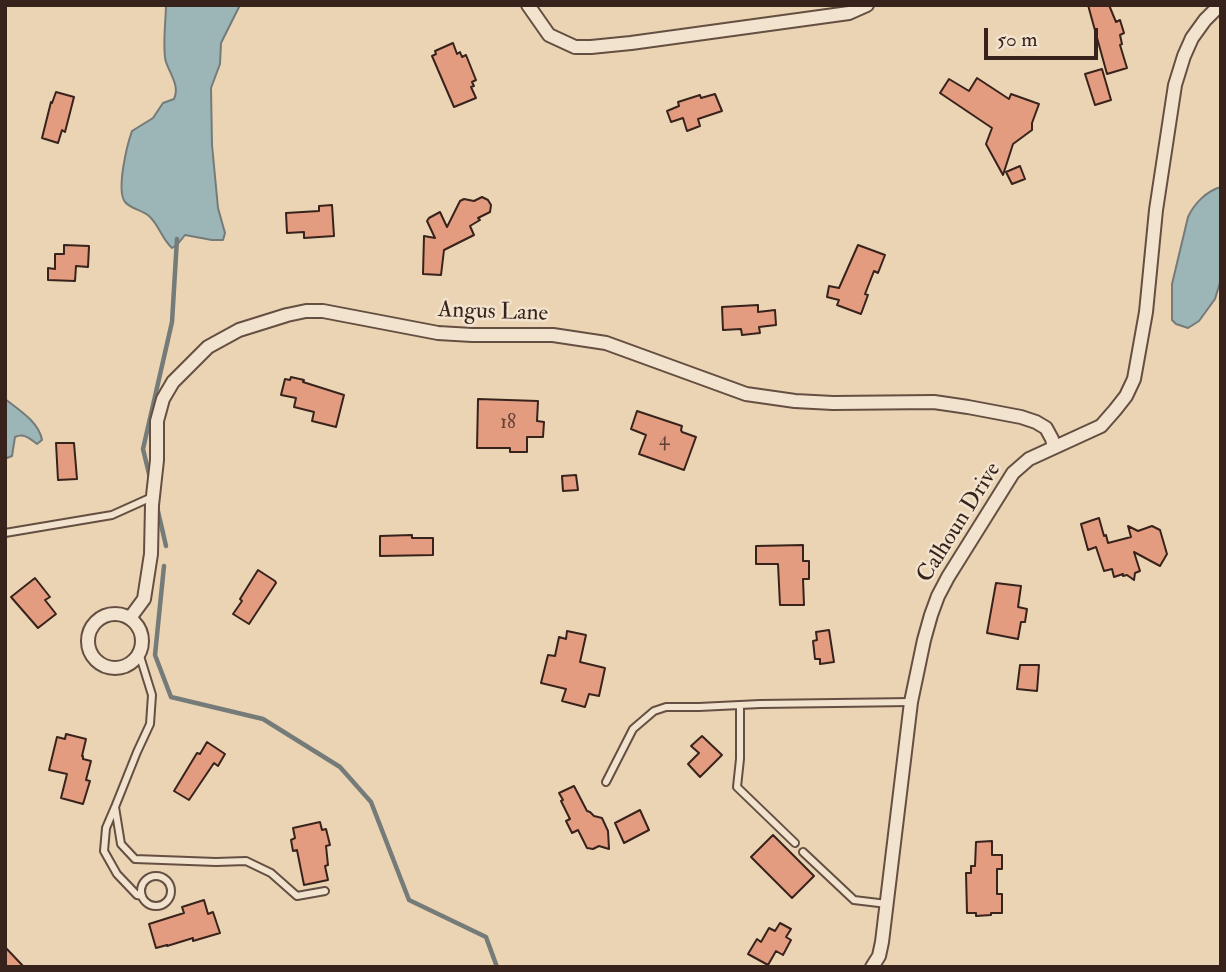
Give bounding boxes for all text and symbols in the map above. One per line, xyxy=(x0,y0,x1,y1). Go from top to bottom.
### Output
scale bar xyxy=(988,14,1102,58)
text: 50 m xyxy=(997,26,1038,53)
street label: Angus Lane xyxy=(437,297,549,329)
house number: 18 xyxy=(500,413,516,435)
house number: 4 xyxy=(659,430,669,452)
street label: Calhoun Drive xyxy=(912,458,1008,588)

